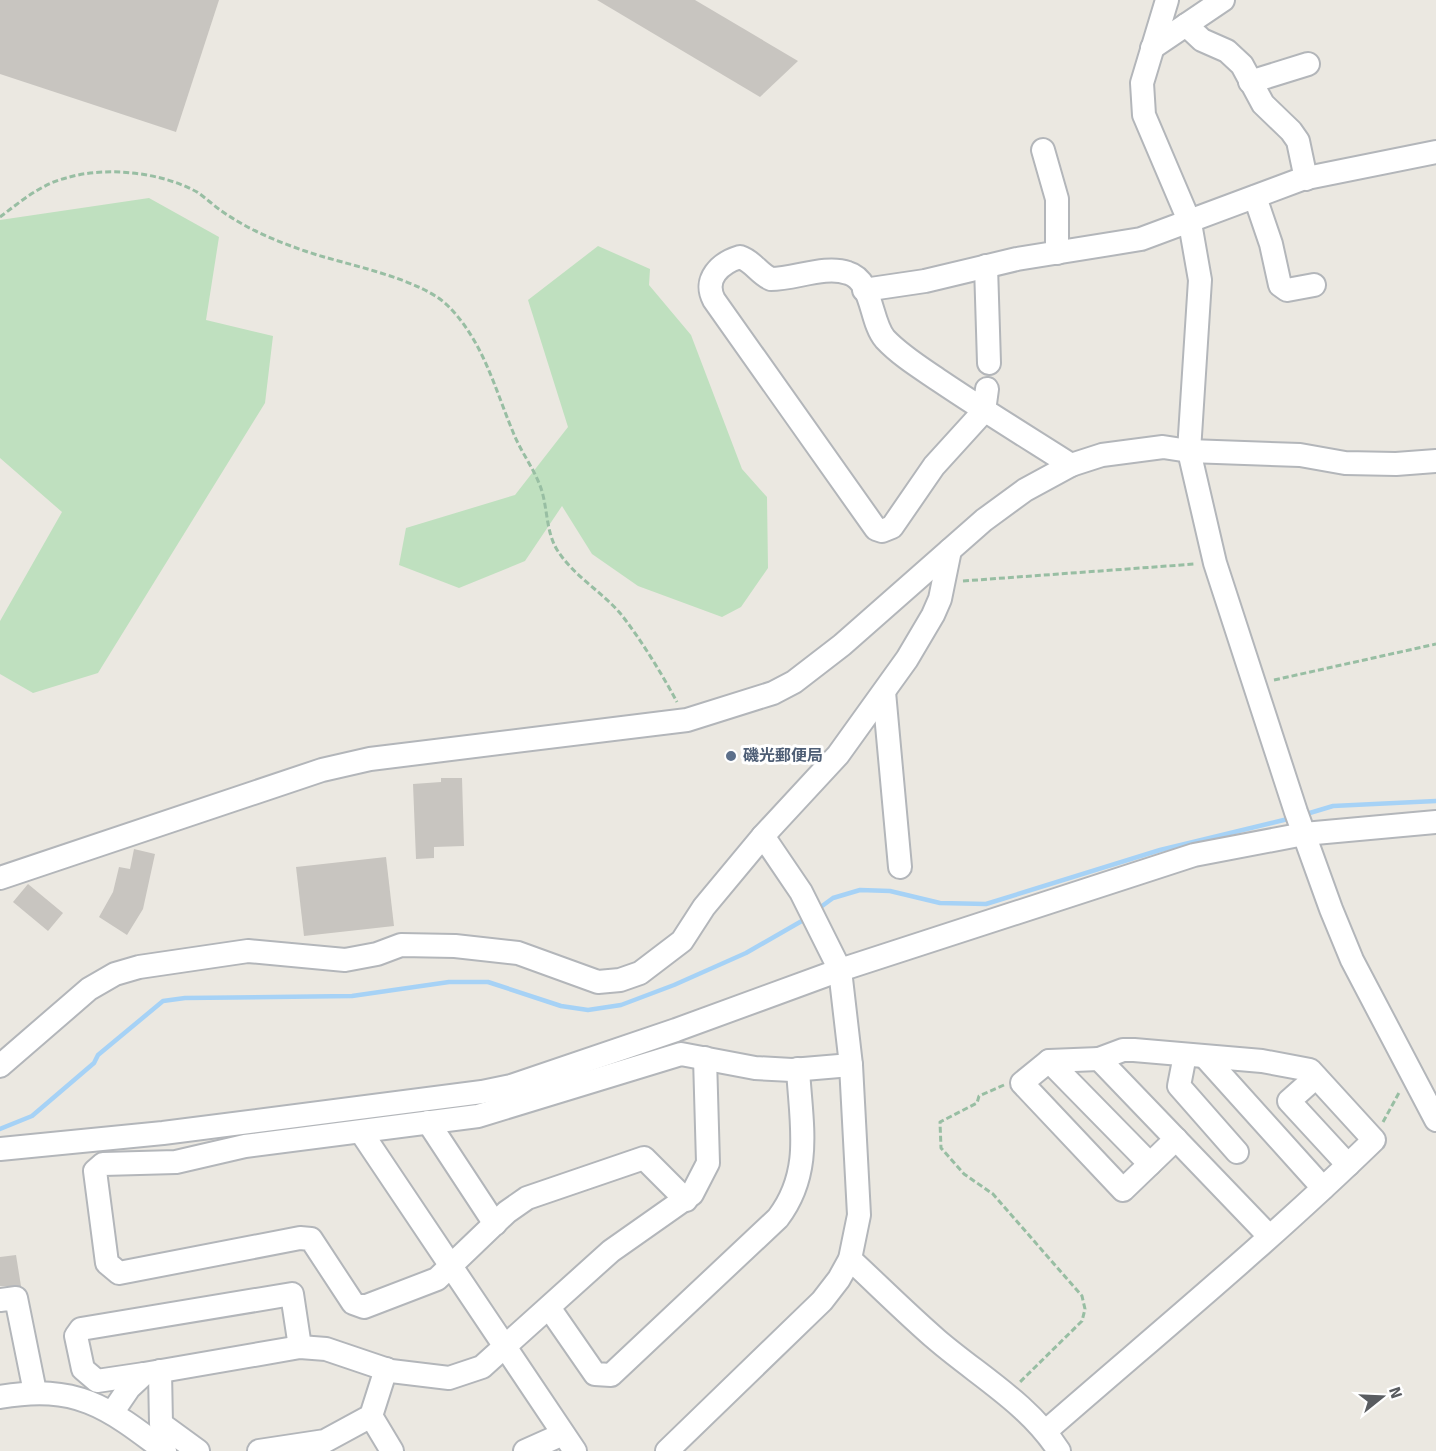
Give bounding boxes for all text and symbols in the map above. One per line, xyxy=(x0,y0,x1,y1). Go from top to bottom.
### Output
place label: 磯光郵便局 xyxy=(743,746,823,766)
marker: 磯光郵便局 xyxy=(724,749,738,763)
north arrow xyxy=(1352,1367,1412,1427)
text: N xyxy=(1384,1384,1407,1401)

